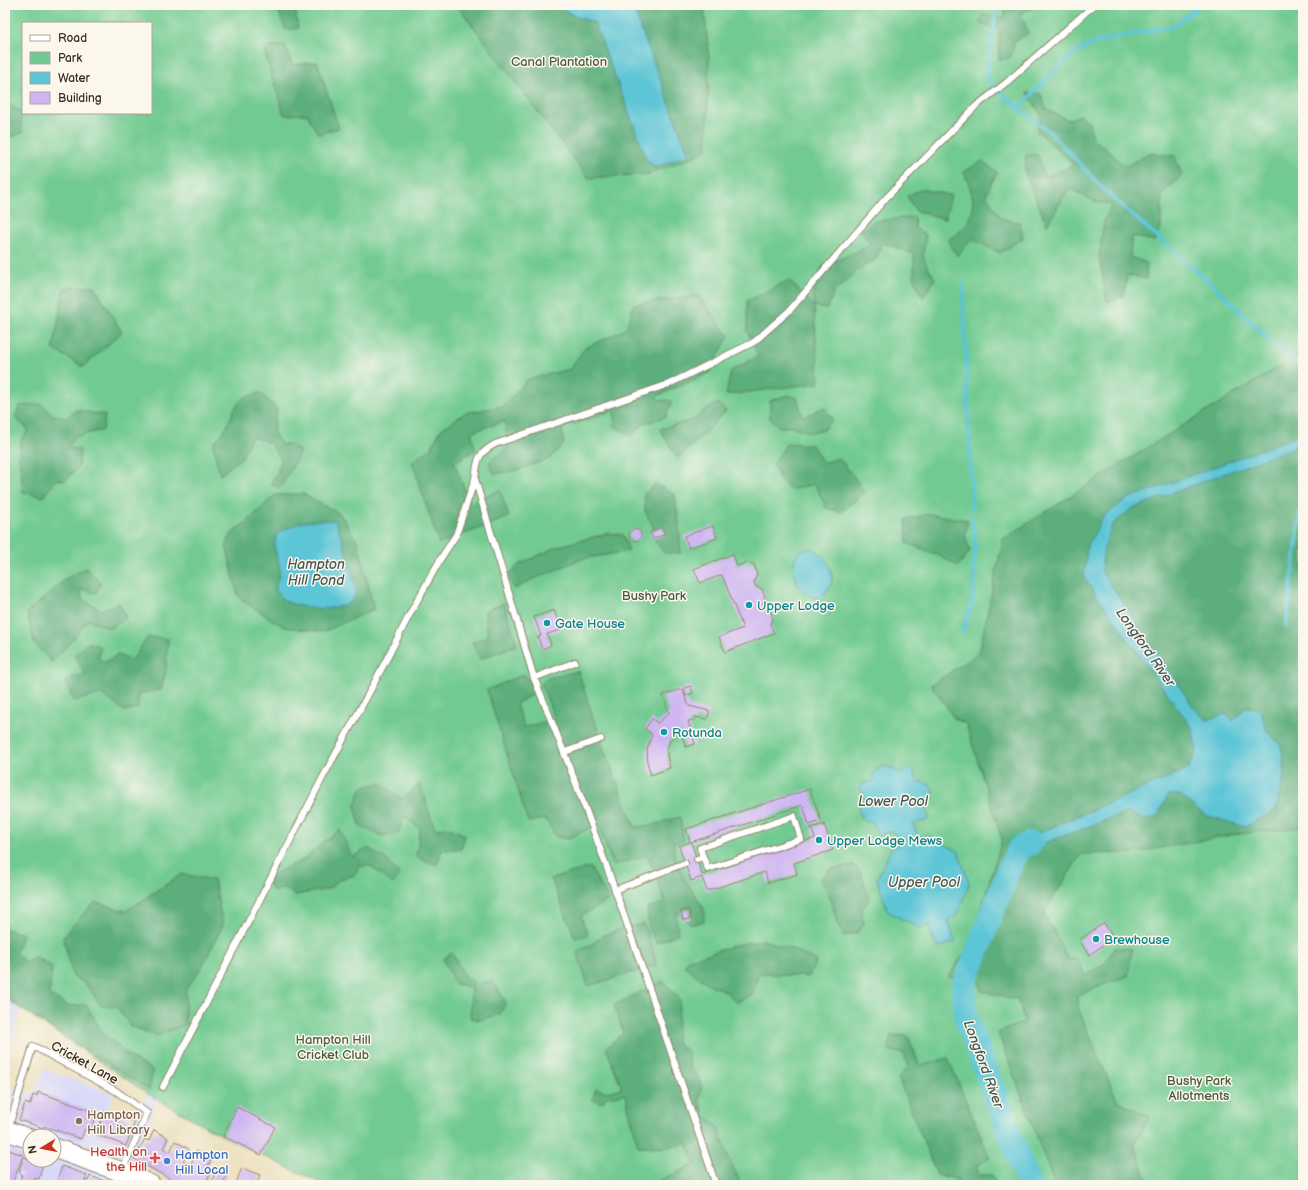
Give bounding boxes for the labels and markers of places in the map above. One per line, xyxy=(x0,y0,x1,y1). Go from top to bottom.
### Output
place label: Upper Lodge xyxy=(757,598,835,614)
marker: Upper Lodge xyxy=(744,600,754,610)
place label: Gate House xyxy=(555,616,625,632)
marker: Gate House xyxy=(542,618,552,628)
place label: Rotunda xyxy=(672,725,722,741)
marker: Rotunda xyxy=(659,727,669,737)
place label: Upper Lodge Mews xyxy=(827,833,943,849)
marker: Upper Lodge Mews xyxy=(814,835,824,845)
place label: Brewhouse xyxy=(1104,932,1170,948)
marker: Brewhouse xyxy=(1091,934,1101,944)
place label: Hampton Hill Library xyxy=(87,1107,150,1138)
marker: Hampton Hill Library xyxy=(74,1116,84,1126)
place label: Health on the Hill xyxy=(90,1144,147,1175)
place label: Hampton Hill Local xyxy=(175,1147,229,1178)
marker: Health on the Hill xyxy=(150,1153,160,1163)
marker: Hampton Hill Local xyxy=(162,1156,172,1166)

